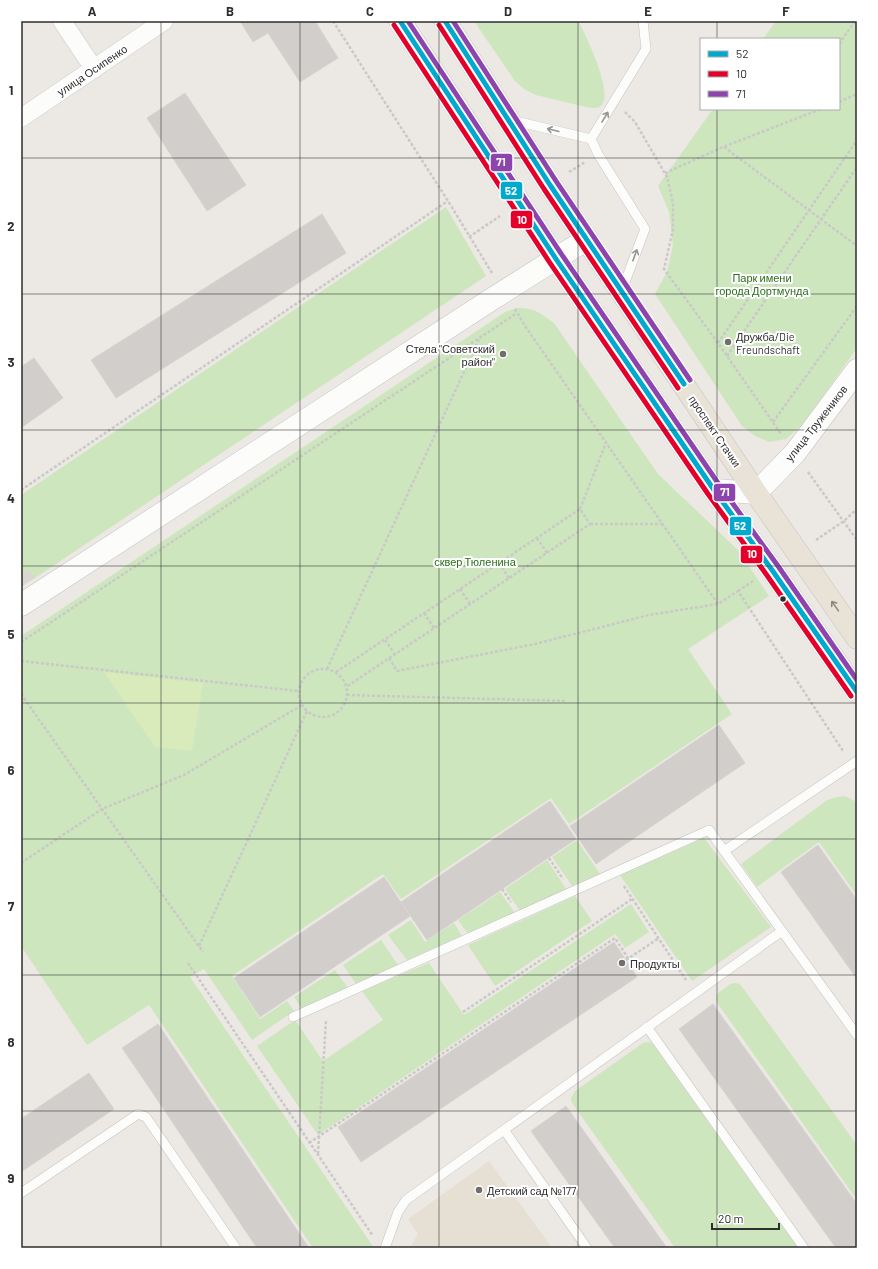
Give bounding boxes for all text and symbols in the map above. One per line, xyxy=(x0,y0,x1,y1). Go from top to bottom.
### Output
text: A xyxy=(88,3,97,19)
text: B xyxy=(226,3,234,19)
text: C xyxy=(366,3,374,19)
text: D xyxy=(504,3,512,19)
text: E xyxy=(644,3,652,19)
text: F xyxy=(782,3,790,19)
legend xyxy=(700,38,840,110)
street label: улица Осипенко xyxy=(54,42,130,98)
text: 52 xyxy=(736,46,749,60)
text: 10 xyxy=(736,66,747,80)
text: 1 xyxy=(9,82,13,98)
text: 71 xyxy=(736,86,746,100)
one-way arrow xyxy=(601,112,609,123)
one-way arrow xyxy=(547,126,560,133)
line badge: 71 xyxy=(490,153,513,172)
text: 71 xyxy=(496,155,506,168)
line badge: 52 xyxy=(500,181,523,200)
text: 52 xyxy=(505,184,517,197)
line badge: 10 xyxy=(510,210,533,229)
text: 10 xyxy=(517,213,527,226)
text: 2 xyxy=(7,218,15,234)
one-way arrow xyxy=(632,249,640,261)
park label: Парк имени города Дортмунда xyxy=(715,271,809,297)
place label: Дружба/Die Freundschaft xyxy=(736,330,800,356)
marker: Дружба/Die Freundschaft xyxy=(723,337,733,347)
place label: Стела "Советский район" xyxy=(406,342,495,368)
marker: Стела "Советский район" xyxy=(498,349,508,359)
text: 3 xyxy=(7,354,15,370)
street label: улица Тружеников xyxy=(782,382,850,464)
street label: проспект Стачки xyxy=(686,393,744,469)
line badge: 71 xyxy=(713,483,736,502)
text: 71 xyxy=(720,485,730,498)
text: 4 xyxy=(7,490,15,506)
line badge: 52 xyxy=(729,516,752,536)
text: 52 xyxy=(734,519,746,532)
line badge: 10 xyxy=(740,545,763,564)
text: 10 xyxy=(747,547,757,560)
park label: сквер Тюленина xyxy=(434,555,517,568)
unlabelled marker xyxy=(778,594,788,604)
one-way arrow xyxy=(831,601,839,612)
text: 5 xyxy=(7,626,15,642)
text: 6 xyxy=(8,762,15,778)
text: 7 xyxy=(8,898,15,914)
place label: Продукты xyxy=(630,957,680,970)
marker: Продукты xyxy=(617,958,627,968)
text: 8 xyxy=(7,1034,15,1050)
text: 9 xyxy=(8,1170,15,1186)
place label: Детский сад №177 xyxy=(487,1184,576,1197)
marker: Детский сад №177 xyxy=(474,1185,484,1195)
scale bar xyxy=(712,1205,779,1231)
text: 20 m xyxy=(718,1211,744,1225)

